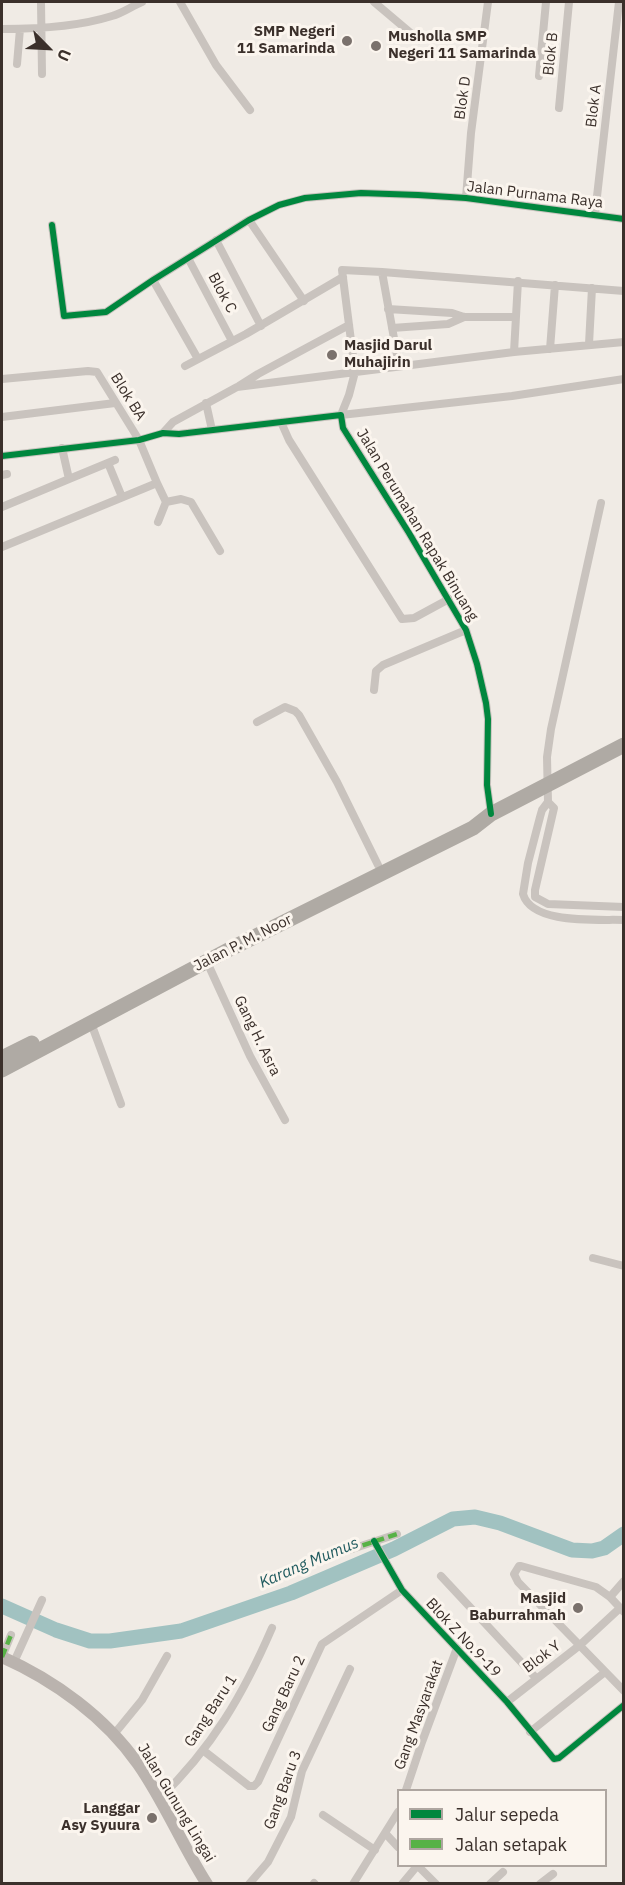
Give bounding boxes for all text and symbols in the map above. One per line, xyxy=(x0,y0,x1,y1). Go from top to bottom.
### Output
north arrow xyxy=(18,18,78,78)
place label: SMP Negeri 11 Samarinda xyxy=(237,23,335,58)
place label: Musholla SMP Negeri 11 Samarinda xyxy=(388,28,536,63)
street label: Blok B xyxy=(540,31,562,77)
marker: SMP Negeri 11 Samarinda xyxy=(340,34,354,48)
marker: Musholla SMP Negeri 11 Samarinda xyxy=(369,39,383,53)
text: U xyxy=(53,46,76,64)
street label: Blok D xyxy=(451,75,475,121)
street label: Blok A xyxy=(582,83,606,129)
street label: Jalan Purnama Raya xyxy=(466,178,604,212)
street label: Blok C xyxy=(204,270,240,316)
place label: Masjid Darul Muhajirin xyxy=(344,337,432,372)
marker: Masjid Darul Muhajirin xyxy=(325,348,339,362)
street label: Blok BA xyxy=(106,370,150,424)
street label: Jalan Perumahan Rapak Binuang xyxy=(352,426,482,624)
street label: Jalan P. M. Noor xyxy=(191,911,295,975)
street label: Gang H. Asra xyxy=(230,993,284,1079)
water label: Karang Mumus xyxy=(256,1533,362,1593)
place label: Masjid Baburrahmah xyxy=(469,1590,566,1625)
street label: Blok Z No.9-19 xyxy=(422,1595,504,1681)
marker: Masjid Baburrahmah xyxy=(571,1601,585,1615)
street label: Blok Y xyxy=(520,1637,564,1677)
street label: Gang Baru 2 xyxy=(258,1653,310,1735)
street label: Gang Masyarakat xyxy=(391,1658,447,1772)
street label: Gang Baru 1 xyxy=(181,1671,241,1751)
street label: Jalan Gunung Lingai xyxy=(133,1740,219,1866)
street label: Gang Baru 3 xyxy=(260,1748,306,1832)
legend xyxy=(397,1789,607,1867)
place label: Langgar Asy Syuura xyxy=(61,1800,140,1835)
text: Jalur sepeda xyxy=(455,1803,559,1826)
marker: Langgar Asy Syuura xyxy=(145,1811,159,1825)
text: Jalan setapak xyxy=(455,1833,567,1856)

